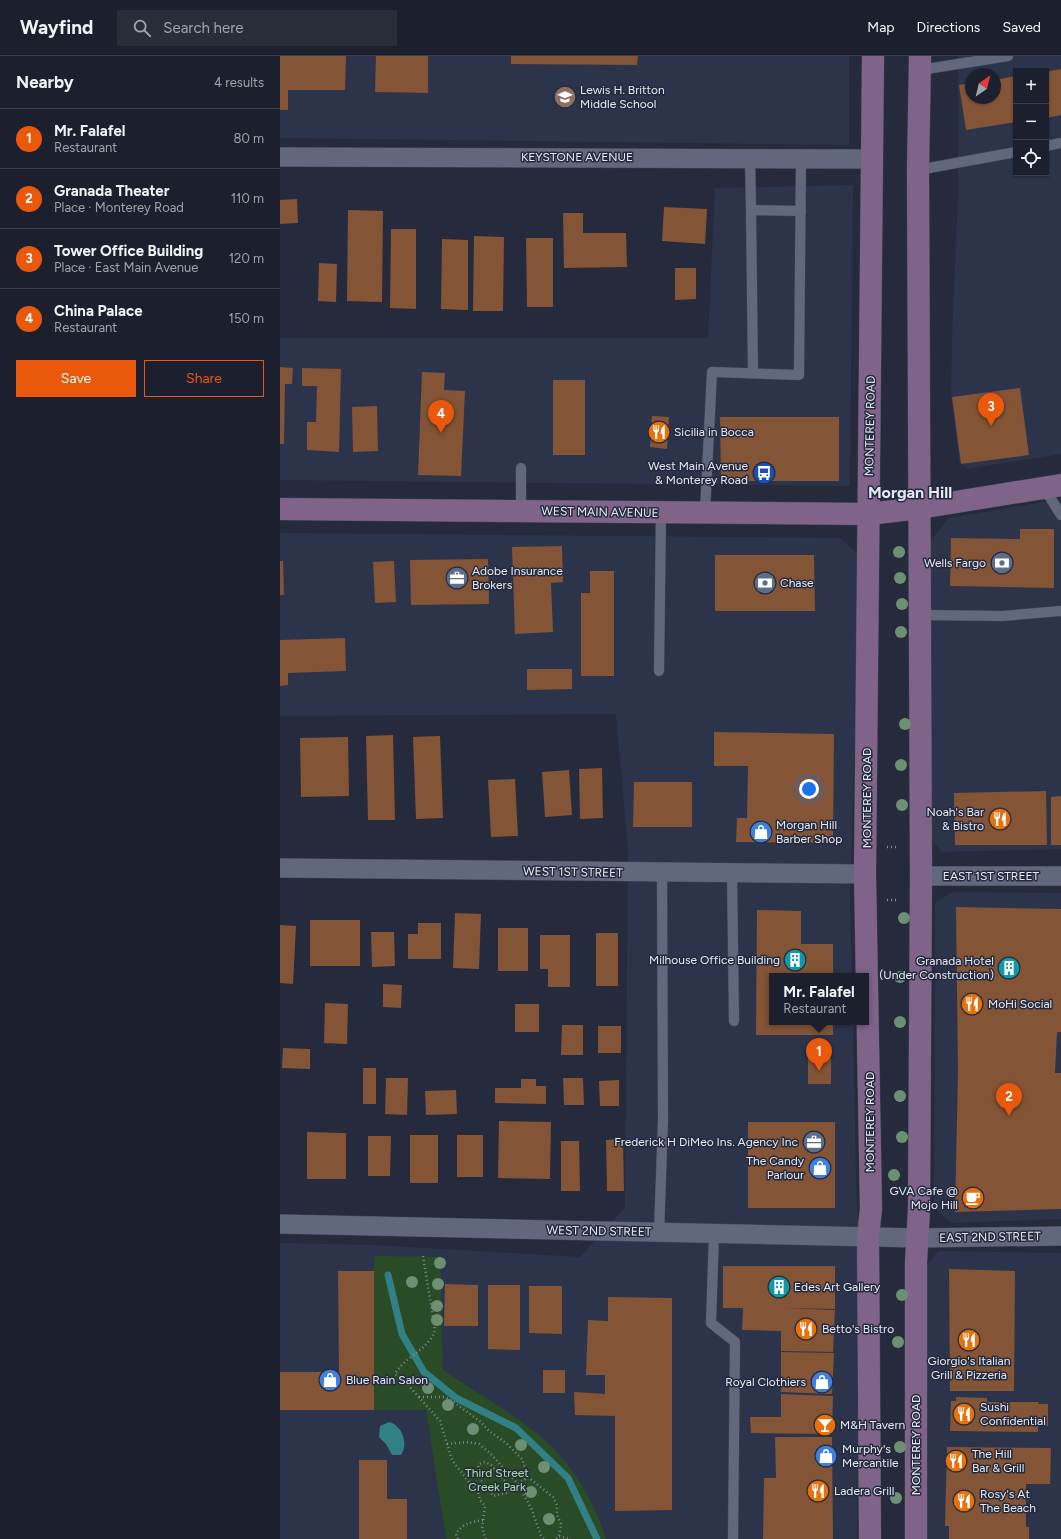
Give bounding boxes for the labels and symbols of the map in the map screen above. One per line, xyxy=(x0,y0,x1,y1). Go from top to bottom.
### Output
north arrow xyxy=(965,68,1001,104)
place label: Lewis H. Britton Middle School xyxy=(580,83,665,111)
school or university icon: Lewis H. Britton Middle School xyxy=(552,84,578,110)
street label: KEYSTONE AVENUE xyxy=(521,150,633,164)
street label: MONTEREY ROAD xyxy=(862,376,878,476)
pin: 3 xyxy=(978,393,1004,426)
pin: 4 xyxy=(428,400,454,433)
restaurant icon: Sicilia in Bocca xyxy=(646,419,672,445)
place label: Sicilia in Bocca xyxy=(674,425,754,439)
place label: West Main Avenue & Monterey Road xyxy=(648,459,748,487)
bus stop icon: West Main Avenue & Monterey Road xyxy=(751,460,777,486)
district label: Morgan Hill xyxy=(868,483,952,502)
street label: WEST MAIN AVENUE xyxy=(541,504,659,520)
bank icon: Wells Fargo xyxy=(989,550,1015,576)
place label: Wells Fargo xyxy=(924,556,986,570)
place label: Adobe Insurance Brokers xyxy=(472,564,563,592)
office icon: Adobe Insurance Brokers xyxy=(444,565,470,591)
bank icon: Chase xyxy=(752,570,778,596)
place label: Chase xyxy=(780,576,814,590)
street label: MONTEREY ROAD xyxy=(860,748,874,848)
your location xyxy=(799,779,819,799)
place label: Noah's Bar & Bistro xyxy=(926,805,984,833)
restaurant icon: Noah's Bar & Bistro xyxy=(987,806,1013,832)
place label: Morgan Hill Barber Shop xyxy=(776,818,842,846)
shop icon: Morgan Hill Barber Shop xyxy=(748,819,774,845)
street label: WEST 1ST STREET xyxy=(523,864,623,880)
street label: EAST 1ST STREET xyxy=(943,869,1040,883)
building icon: Milhouse Office Building xyxy=(782,947,808,973)
place label: Milhouse Office Building xyxy=(649,953,780,967)
place label: Granada Hotel (Under Construction) xyxy=(879,954,994,982)
building icon: Granada Hotel (Under Construction) xyxy=(996,955,1022,981)
restaurant icon: MoHi Social xyxy=(959,991,985,1017)
place label: MoHi Social xyxy=(988,997,1052,1011)
pin: 1 xyxy=(806,1038,832,1071)
street label: MONTEREY ROAD xyxy=(863,1072,877,1172)
pin: 2 xyxy=(996,1083,1022,1116)
office icon: Frederick H DiMeo Ins. Agency Inc xyxy=(801,1129,827,1155)
place label: Frederick H DiMeo Ins. Agency Inc xyxy=(614,1135,799,1149)
place label: The Candy Parlour xyxy=(746,1154,805,1182)
shop icon: The Candy Parlour xyxy=(807,1155,833,1181)
place label: GVA Cafe @ Mojo Hill xyxy=(889,1184,958,1212)
cafe icon: GVA Cafe @ Mojo Hill xyxy=(960,1185,986,1211)
street label: WEST 2ND STREET xyxy=(546,1223,652,1239)
street label: EAST 2ND STREET xyxy=(939,1229,1041,1245)
building icon: Edes Art Gallery xyxy=(766,1274,792,1300)
place label: Edes Art Gallery xyxy=(794,1280,881,1294)
restaurant icon: Betto's Bistro xyxy=(793,1316,819,1342)
place label: Betto's Bistro xyxy=(822,1322,894,1336)
restaurant icon: Giorgio's Italian Grill & Pizzeria xyxy=(956,1327,982,1353)
place label: Giorgio's Italian Grill & Pizzeria xyxy=(928,1354,1011,1382)
shop icon: Blue Rain Salon xyxy=(317,1367,343,1393)
shop icon: Royal Clothiers xyxy=(809,1369,835,1395)
place label: Blue Rain Salon xyxy=(346,1373,428,1387)
place label: Royal Clothiers xyxy=(725,1375,806,1389)
street label: MONTEREY ROAD xyxy=(909,1395,923,1495)
place label: Sushi Confidential xyxy=(980,1400,1046,1428)
restaurant icon: Sushi Confidential xyxy=(951,1401,977,1427)
bar icon: M&H Tavern xyxy=(812,1412,838,1438)
place label: M&H Tavern xyxy=(840,1418,905,1432)
place label: Murphy's Mercantile xyxy=(842,1442,899,1470)
shop icon: Murphy's Mercantile xyxy=(813,1443,839,1469)
place label: The Hill Bar & Grill xyxy=(972,1447,1024,1475)
restaurant icon: The Hill Bar & Grill xyxy=(943,1448,969,1474)
park label: Third Street Creek Park xyxy=(465,1466,529,1494)
restaurant icon: Ladera Grill xyxy=(805,1478,831,1504)
place label: Ladera Grill xyxy=(834,1484,894,1498)
place label: Rosy's At The Beach xyxy=(980,1487,1036,1515)
restaurant icon: Rosy's At The Beach xyxy=(951,1488,977,1514)

